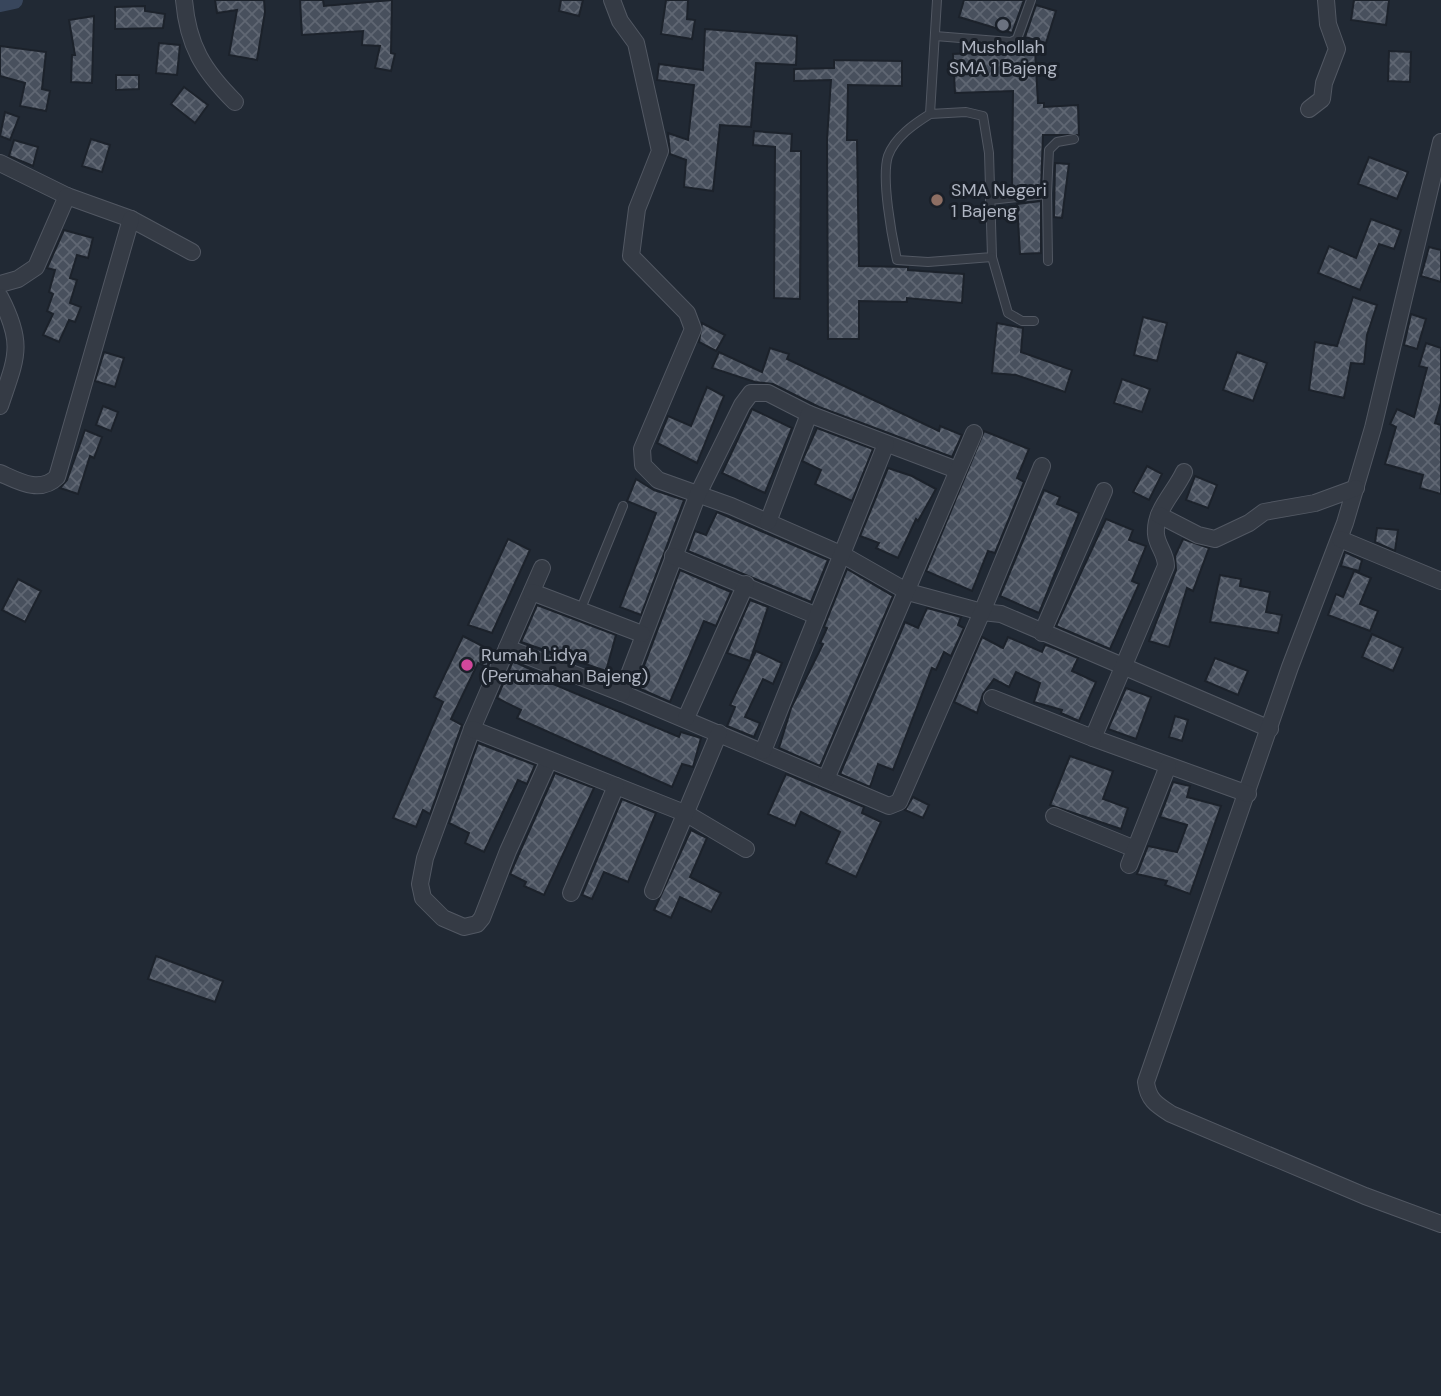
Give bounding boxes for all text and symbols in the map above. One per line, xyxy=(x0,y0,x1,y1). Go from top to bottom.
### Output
marker: Mushollah SMA 1 Bajeng xyxy=(995,17,1011,33)
place label: Mushollah SMA 1 Bajeng xyxy=(949,35,1057,80)
place label: SMA Negeri 1 Bajeng xyxy=(951,178,1047,223)
marker: SMA Negeri 1 Bajeng xyxy=(929,192,945,208)
place label: Rumah Lidya (Perumahan Bajeng) xyxy=(481,643,648,688)
marker: Rumah Lidya (Perumahan Bajeng) xyxy=(459,657,475,673)

